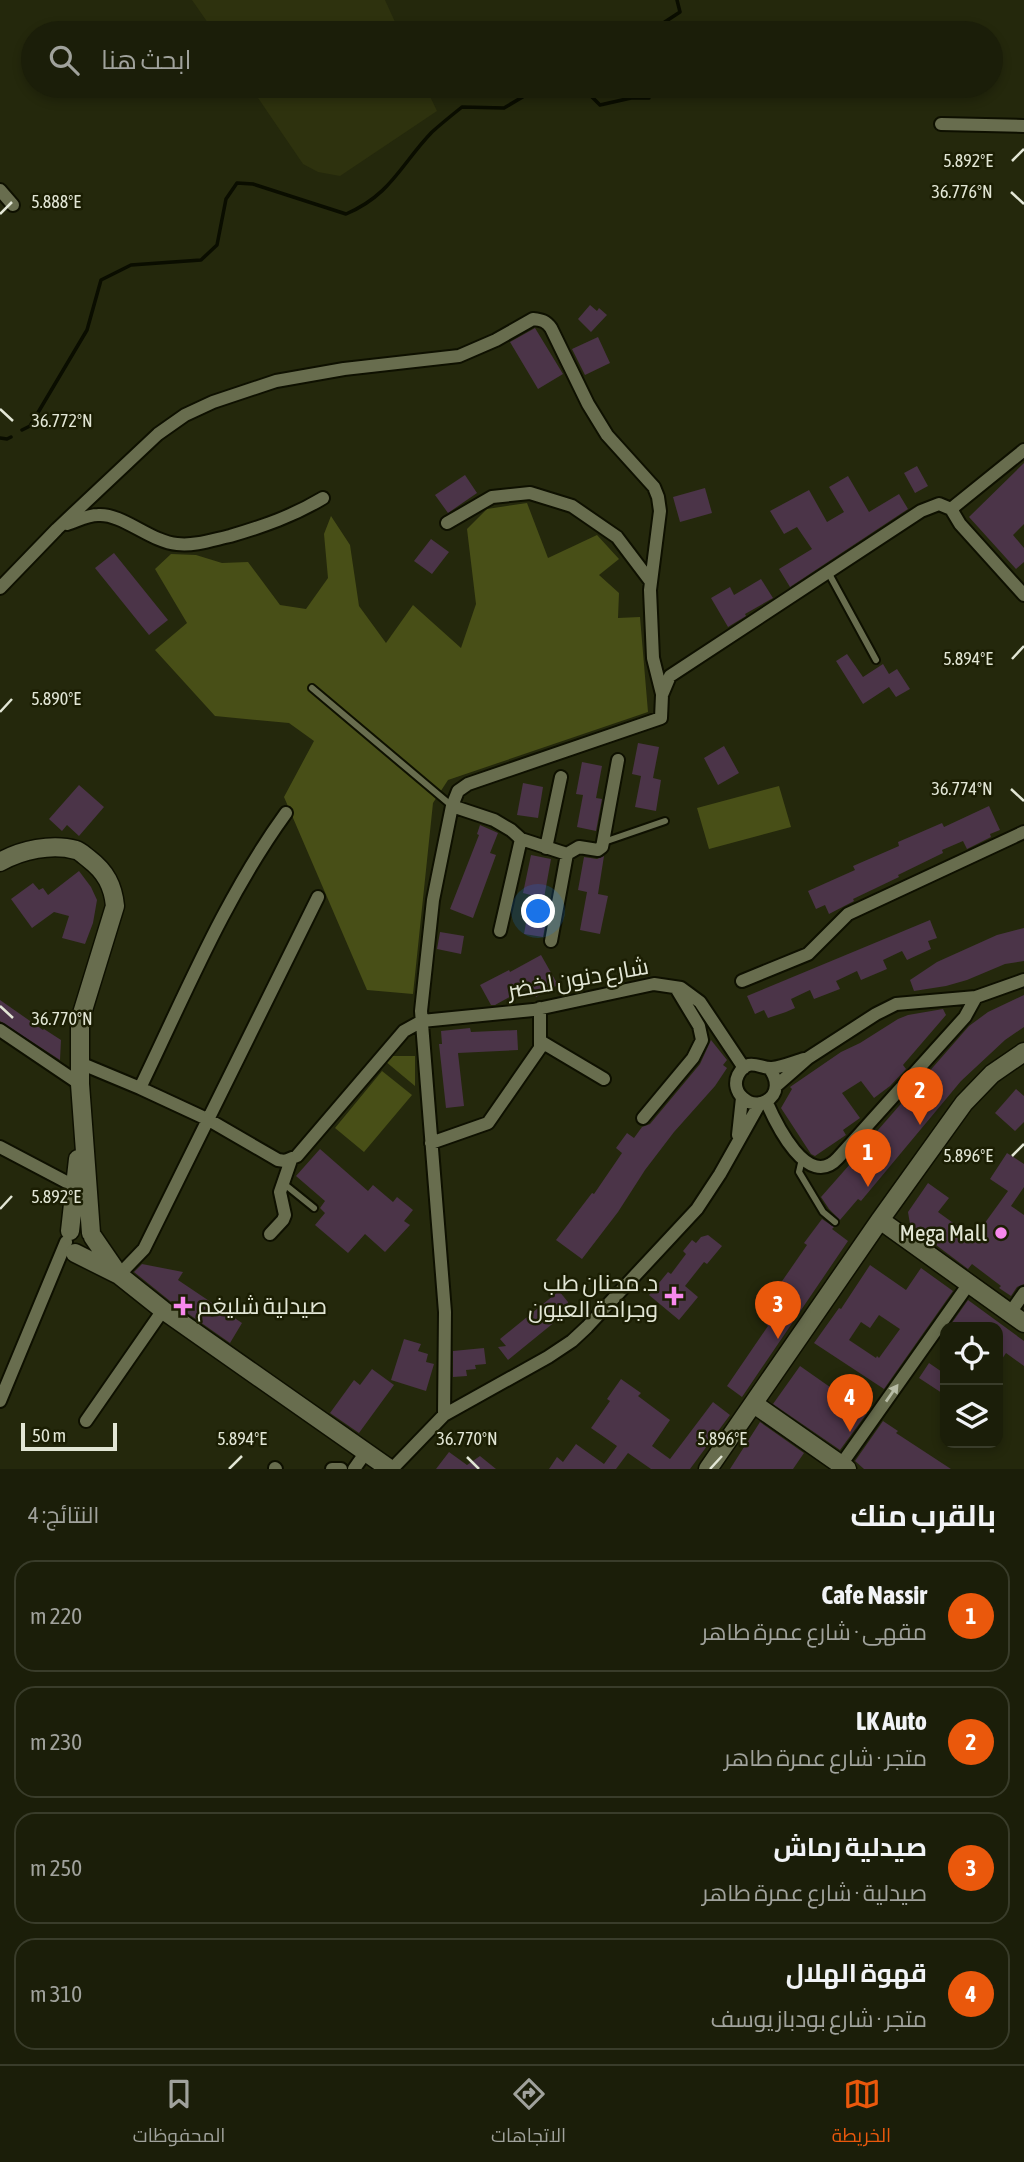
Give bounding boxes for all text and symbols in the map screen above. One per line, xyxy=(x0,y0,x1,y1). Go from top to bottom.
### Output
search box xyxy=(21,21,1003,98)
icon: search xyxy=(45,41,83,79)
text: ابحث هنا xyxy=(101,45,191,75)
text: 5.892°E xyxy=(943,150,993,171)
text: 36.776°N xyxy=(931,181,993,202)
text: 5.888°E xyxy=(31,191,81,212)
text: 36.772°N xyxy=(31,410,93,431)
text: 5.894°E xyxy=(943,648,993,669)
text: 5.890°E xyxy=(31,688,81,709)
text: 36.774°N xyxy=(931,778,993,799)
your location xyxy=(521,894,555,928)
street label: شارع دنون لخضر xyxy=(504,953,651,1006)
text: 36.770°N xyxy=(31,1008,93,1029)
pin: 2 xyxy=(897,1067,943,1125)
pin: 1 xyxy=(845,1129,891,1187)
text: 5.896°E xyxy=(943,1145,993,1166)
text: 5.892°E xyxy=(31,1186,81,1207)
place label: Mega Mall xyxy=(900,1220,987,1246)
marker: Mega Mall xyxy=(993,1225,1009,1241)
place label: د. محنان طب وجراحة العيون xyxy=(528,1270,658,1323)
pin: 3 xyxy=(755,1281,801,1339)
marker: د. محنان طب وجراحة العيون xyxy=(664,1286,684,1306)
place label: صيدلية شليغم xyxy=(197,1293,327,1322)
marker: صيدلية شليغم xyxy=(175,1298,191,1314)
map controls xyxy=(940,1322,1003,1448)
button: locate xyxy=(940,1322,1003,1385)
pin: 4 xyxy=(827,1374,873,1432)
one-way arrow xyxy=(885,1384,899,1402)
button: layers xyxy=(940,1385,1003,1448)
scale bar xyxy=(21,1420,117,1452)
text: 50 m xyxy=(32,1424,66,1446)
text: 5.894°E xyxy=(217,1428,267,1449)
text: 36.770°N xyxy=(436,1428,498,1449)
text: 5.896°E xyxy=(697,1428,747,1449)
text: بالقرب منك xyxy=(850,1498,996,1532)
text: النتائج: 4 xyxy=(28,1502,99,1528)
text: Cafe Nassir xyxy=(821,1580,927,1610)
text: 220 m xyxy=(30,1603,82,1629)
text: 1 xyxy=(966,1603,976,1629)
text: مقهى · شارع عمرة طاهر xyxy=(701,1619,927,1645)
text: LK Auto xyxy=(856,1706,927,1736)
text: 230 m xyxy=(30,1729,82,1755)
text: 2 xyxy=(966,1729,976,1755)
text: متجر · شارع عمرة طاهر xyxy=(724,1745,927,1771)
text: صيدلية رماش xyxy=(773,1832,927,1862)
text: 250 m xyxy=(30,1855,82,1881)
text: 3 xyxy=(966,1855,976,1881)
text: صيدلية · شارع عمرة طاهر xyxy=(702,1880,927,1906)
text: قهوة الهلال xyxy=(786,1958,927,1988)
text: 310 m xyxy=(30,1981,82,2007)
text: 4 xyxy=(966,1981,976,2007)
text: متجر · شارع بودباز يوسف xyxy=(710,2006,927,2032)
tab: المحفوظات xyxy=(133,2075,225,2153)
tab: الاتجاهات xyxy=(491,2075,566,2153)
tab: الخريطة xyxy=(832,2075,891,2153)

